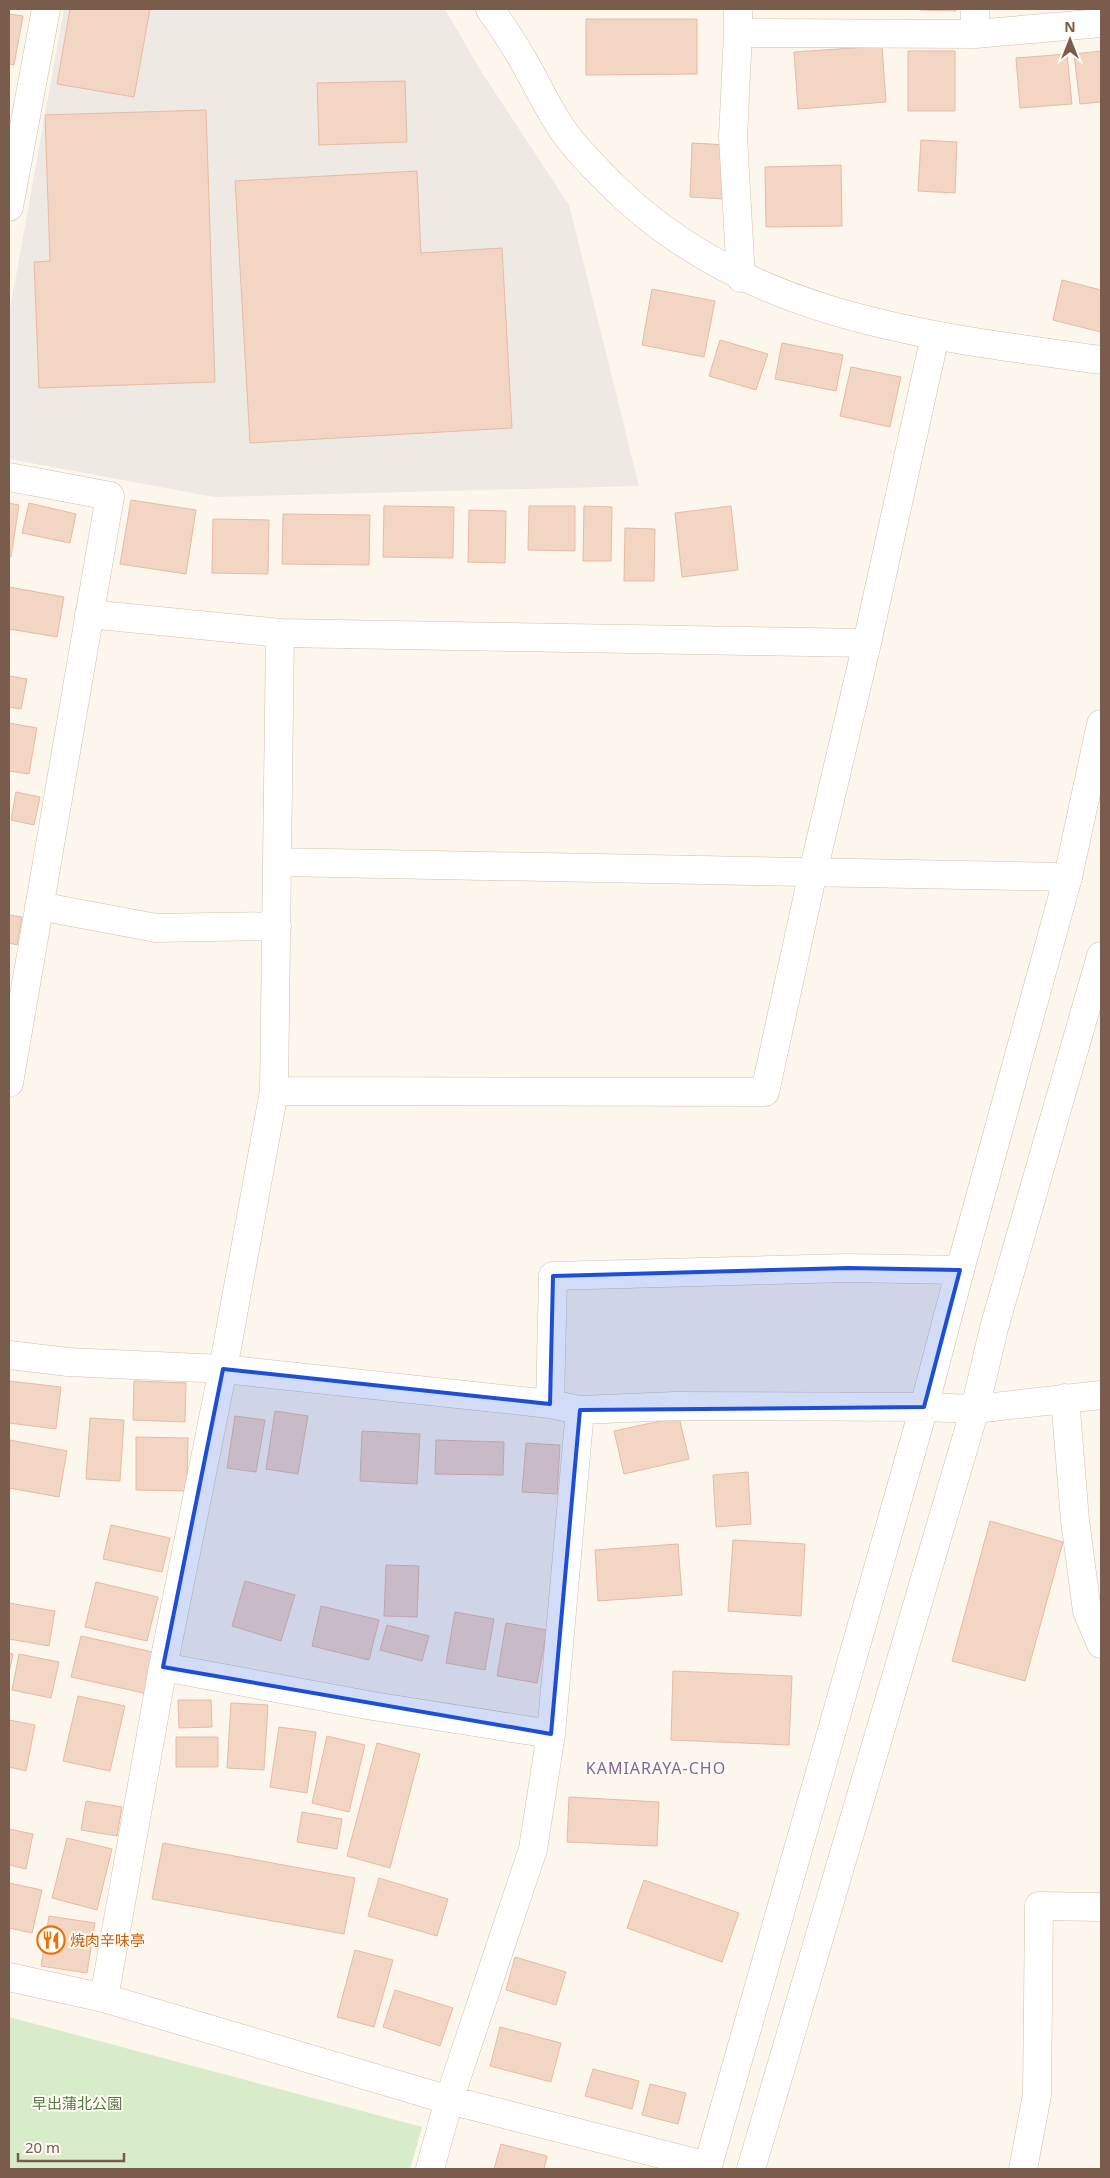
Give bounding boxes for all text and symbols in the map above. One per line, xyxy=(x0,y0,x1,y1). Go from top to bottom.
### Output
north arrow xyxy=(1045,15,1095,65)
text: N xyxy=(1064,17,1076,36)
district label: KAMIARAYA-CHO xyxy=(586,1757,726,1779)
restaurant icon: 焼肉辛味亭 xyxy=(36,1925,66,1955)
place label: 焼肉辛味亭 xyxy=(70,1930,145,1950)
park label: 早出蒲北公園 xyxy=(32,2093,122,2113)
scale bar xyxy=(18,2130,124,2162)
text: 20 m xyxy=(25,2137,60,2157)

